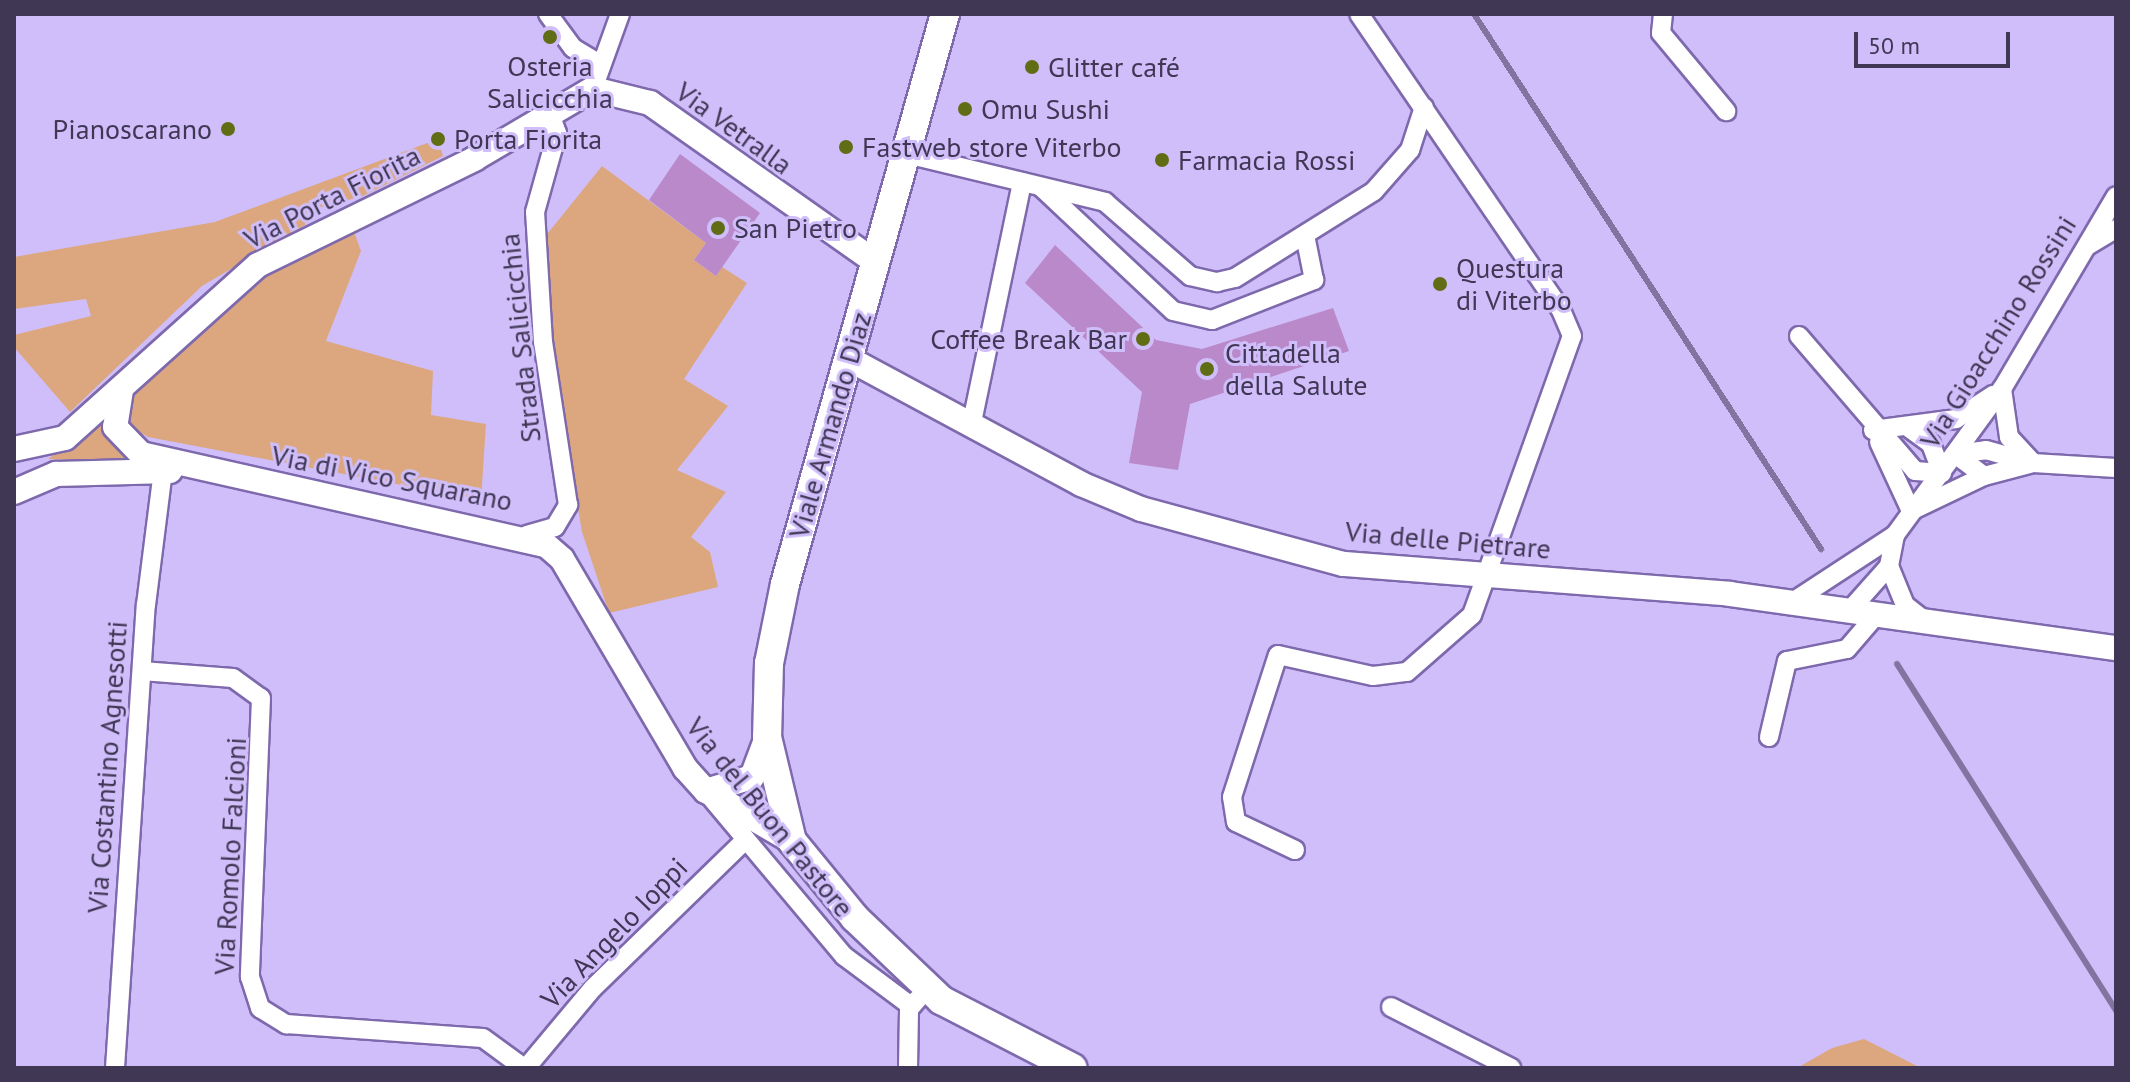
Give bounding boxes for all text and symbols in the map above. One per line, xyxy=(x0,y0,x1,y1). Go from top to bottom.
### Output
scale bar xyxy=(1858,16,2014,66)
marker: Osteria Salicicchia xyxy=(541,28,559,46)
text: 50 m xyxy=(1868,30,1920,61)
place label: Osteria Salicicchia xyxy=(487,49,613,115)
place label: Glitter café xyxy=(1048,50,1180,84)
marker: Glitter café xyxy=(1023,58,1041,76)
street label: Via Vetralla xyxy=(669,74,799,182)
place label: Omu Sushi xyxy=(981,92,1110,126)
marker: Omu Sushi xyxy=(956,100,974,118)
place label: Pianoscarano xyxy=(53,112,212,146)
marker: Pianoscarano xyxy=(219,120,237,138)
place label: Porta Fiorita xyxy=(454,122,602,156)
marker: Porta Fiorita xyxy=(429,130,447,148)
place label: Fastweb store Viterbo xyxy=(862,130,1122,164)
street label: Via Porta Fiorita xyxy=(238,138,426,256)
marker: Fastweb store Viterbo xyxy=(837,138,855,156)
place label: Farmacia Rossi xyxy=(1178,143,1355,177)
marker: Farmacia Rossi xyxy=(1153,151,1171,169)
street label: Via Gioacchino Rossini xyxy=(1913,210,2083,454)
place label: San Pietro xyxy=(734,211,857,245)
marker: San Pietro xyxy=(709,219,727,237)
street label: Strada Salicicchia xyxy=(492,232,548,444)
place label: Questura di Viterbo xyxy=(1456,251,1573,317)
marker: Questura di Viterbo xyxy=(1431,275,1449,293)
street label: Viale Armando Diaz xyxy=(781,308,879,542)
place label: Coffee Break Bar xyxy=(930,322,1127,356)
marker: Coffee Break Bar xyxy=(1134,330,1152,348)
place label: Cittadella della Salute xyxy=(1225,336,1367,402)
marker: Cittadella della Salute xyxy=(1196,358,1218,380)
street label: Via di Vico Squarano xyxy=(268,438,516,518)
street label: Via delle Pietrare xyxy=(1344,514,1552,566)
street label: Via Costantino Agnesotti xyxy=(80,619,134,915)
street label: Via del Buon Pastore xyxy=(679,710,861,924)
street label: Via Romolo Falcioni xyxy=(207,736,253,976)
street label: Via Angelo Ioppi xyxy=(533,850,695,1016)

